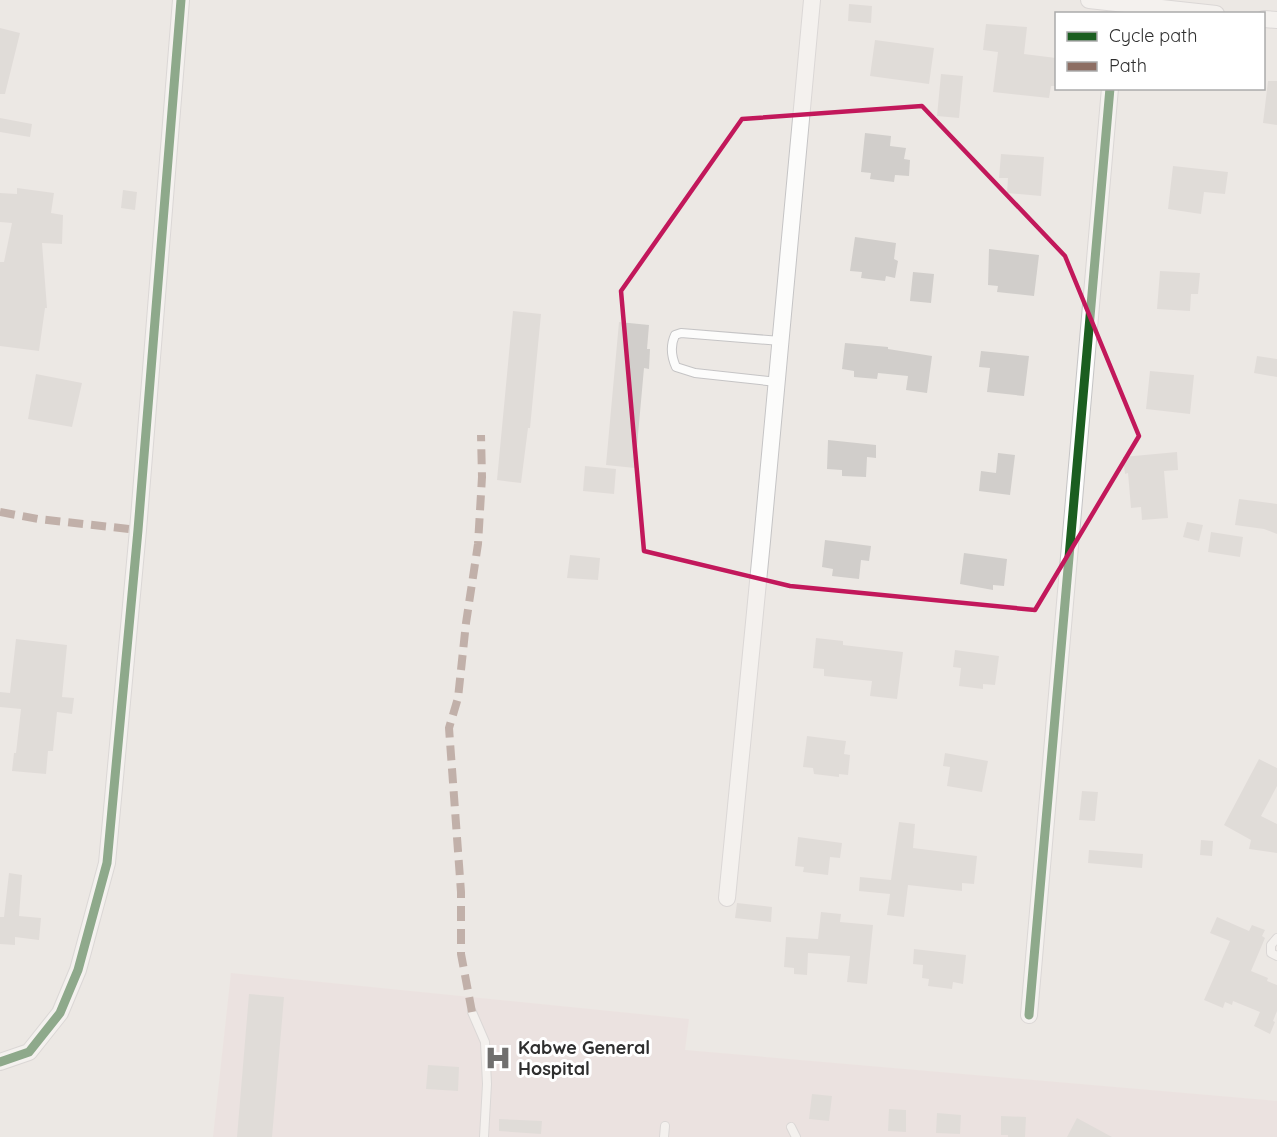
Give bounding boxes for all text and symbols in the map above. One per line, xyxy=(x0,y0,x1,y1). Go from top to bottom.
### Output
legend xyxy=(1055,12,1265,90)
text: Cycle path xyxy=(1109,24,1197,47)
text: Path xyxy=(1109,54,1147,77)
place label: Kabwe General Hospital xyxy=(518,1036,650,1080)
hospital icon: Kabwe General Hospital xyxy=(483,1043,513,1073)

